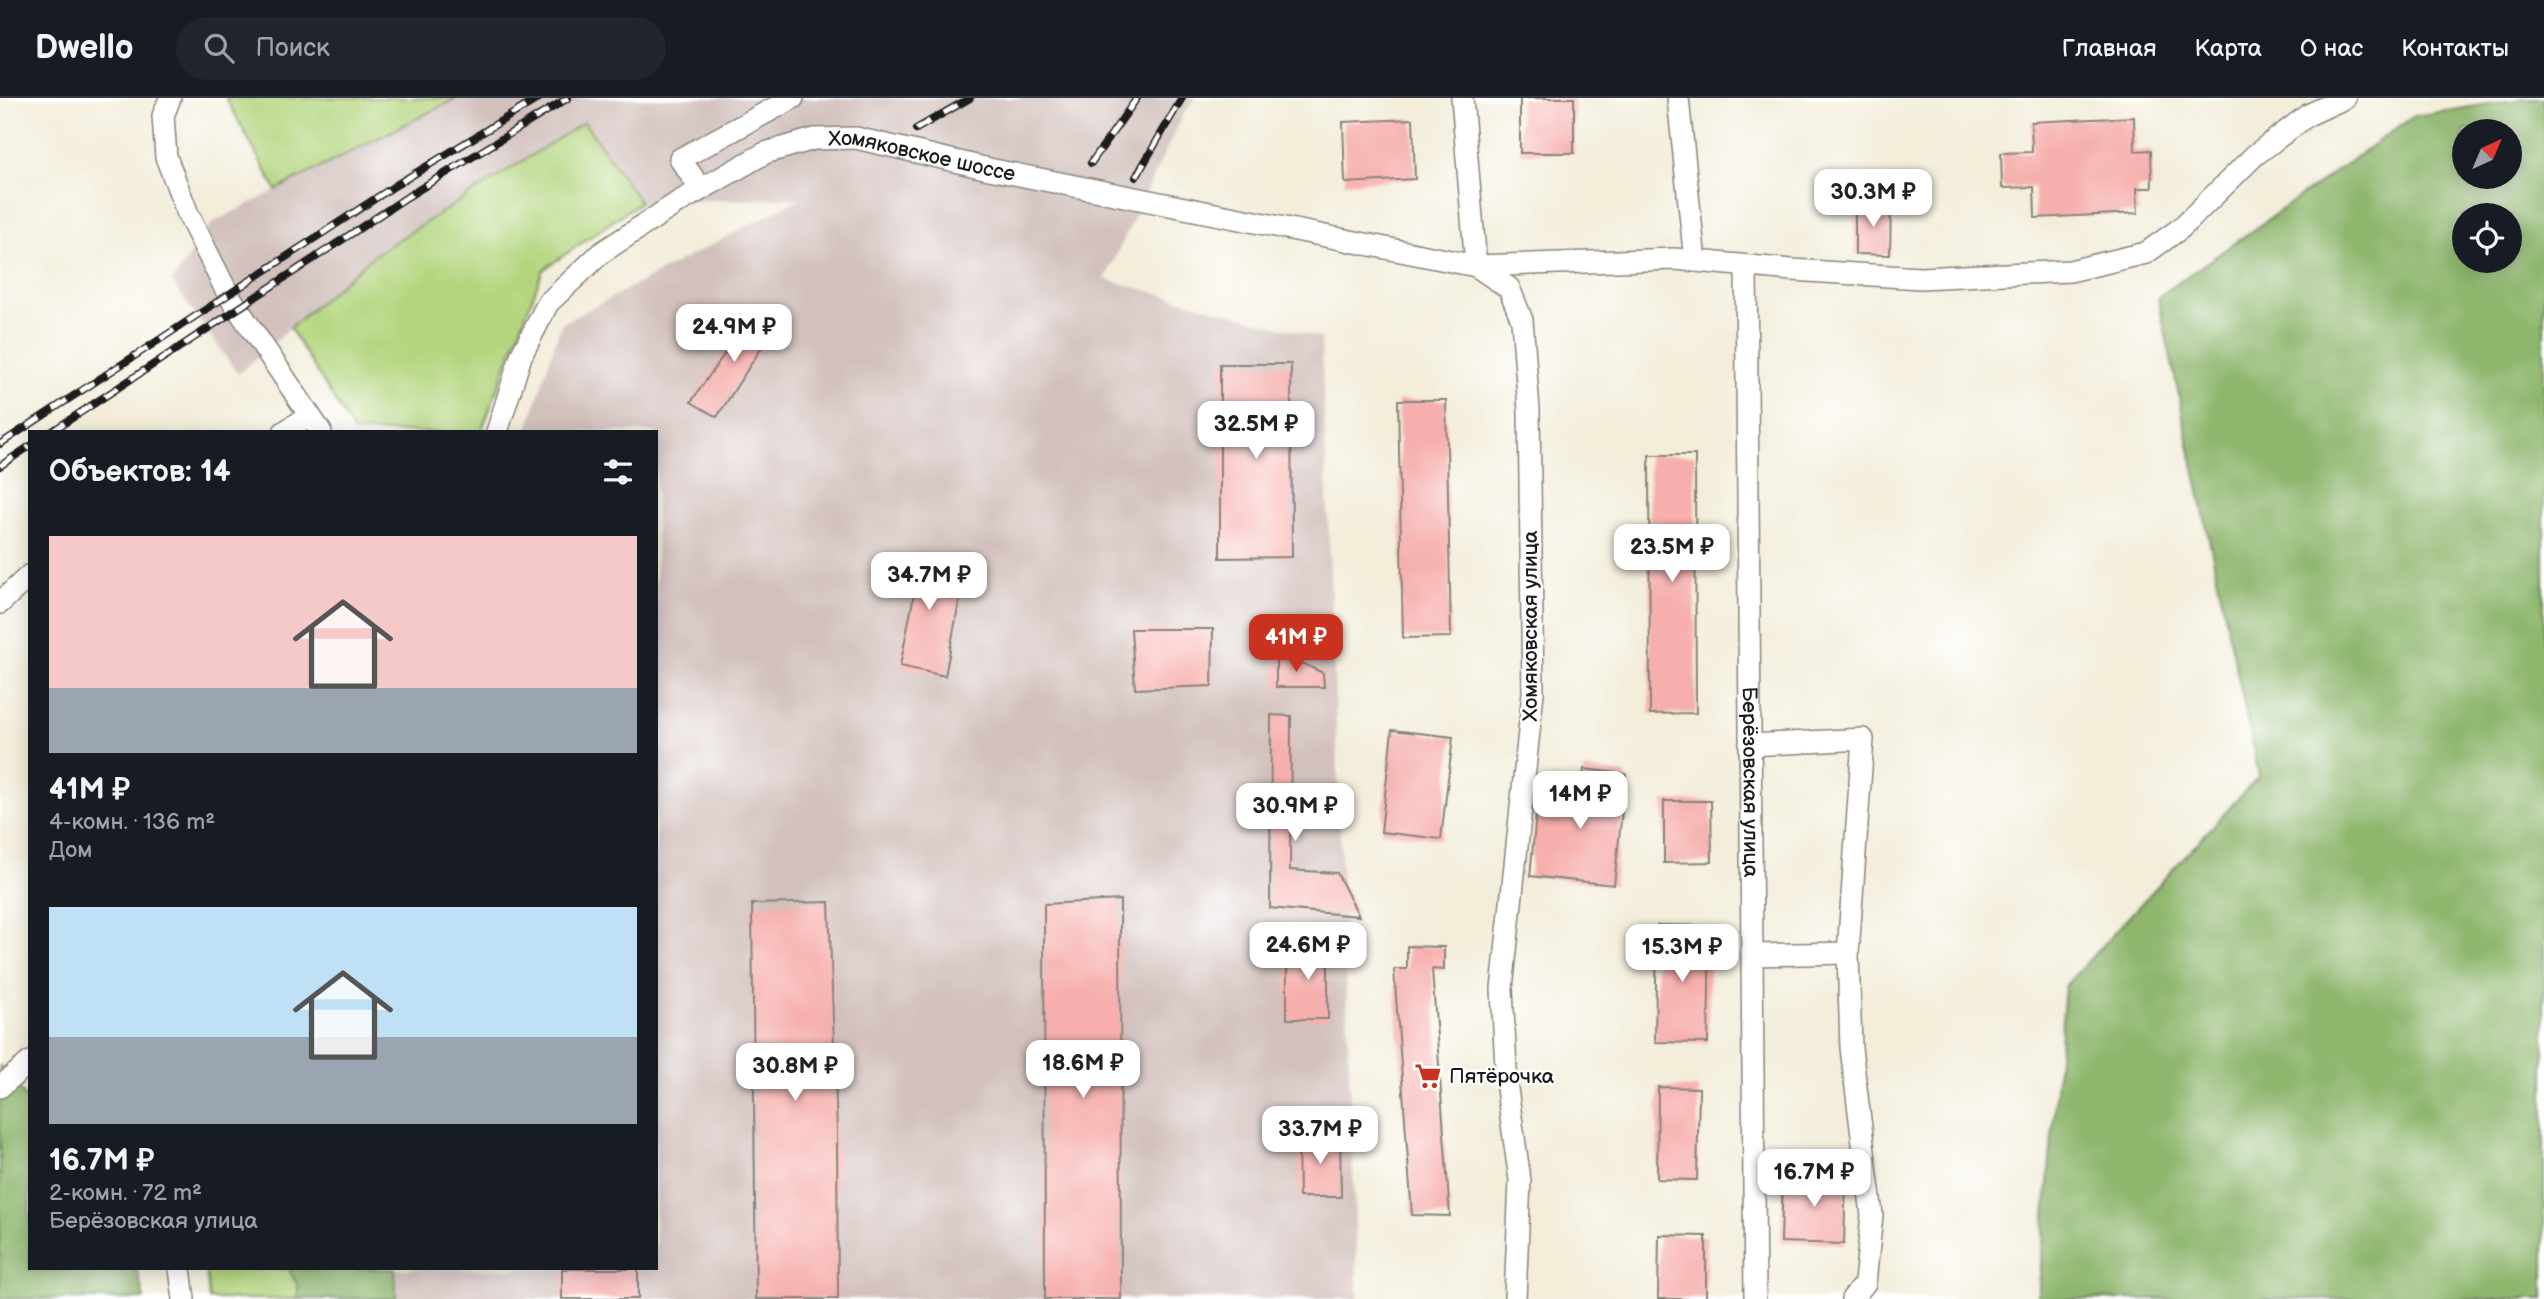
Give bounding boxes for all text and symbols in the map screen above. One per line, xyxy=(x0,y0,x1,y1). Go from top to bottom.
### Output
search box xyxy=(176,17,666,80)
text: Dwello xyxy=(35,28,134,68)
icon: search xyxy=(200,29,238,67)
text: Поиск xyxy=(256,33,330,64)
text: Главная xyxy=(2062,34,2156,63)
text: Карта xyxy=(2194,34,2262,63)
text: О нас xyxy=(2300,34,2363,63)
text: Контакты xyxy=(2401,34,2509,63)
north arrow xyxy=(2452,119,2522,189)
map controls xyxy=(2452,119,2522,273)
street label: Хомяковское шоссе xyxy=(828,125,1018,187)
pin: 30.3M ₽ xyxy=(1808,170,1938,229)
text: 30.3M ₽ xyxy=(1830,178,1916,206)
button: locate xyxy=(2452,203,2522,273)
pin: 24.9M ₽ xyxy=(669,304,799,364)
text: 24.9M ₽ xyxy=(692,313,776,341)
pin: 32.5M ₽ xyxy=(1191,402,1321,461)
text: 32.5M ₽ xyxy=(1214,410,1298,438)
icon: filters xyxy=(599,453,637,491)
text: Объектов: 14 xyxy=(49,454,231,490)
pin: 23.5M ₽ xyxy=(1607,524,1737,584)
street label: Хомяковская улица xyxy=(1518,530,1543,721)
text: 23.5M ₽ xyxy=(1630,533,1714,561)
pin: 34.7M ₽ xyxy=(864,552,994,612)
text: 34.7M ₽ xyxy=(887,561,971,589)
icon: home xyxy=(280,581,406,707)
pin: 41M ₽ xyxy=(1247,614,1345,674)
text: 41M ₽ xyxy=(1265,623,1327,651)
street label: Берёзовская улица xyxy=(1737,686,1763,878)
text: 41M ₽ xyxy=(49,772,130,808)
pin: 14M ₽ xyxy=(1531,772,1629,831)
text: 14M ₽ xyxy=(1549,780,1611,808)
pin: 30.9M ₽ xyxy=(1230,784,1360,843)
text: 30.9M ₽ xyxy=(1252,792,1338,820)
text: 4-комн. · 136 m² xyxy=(49,808,215,836)
text: Дом xyxy=(49,836,92,864)
pin: 24.6M ₽ xyxy=(1243,922,1373,982)
pin: 15.3M ₽ xyxy=(1617,924,1747,984)
text: 24.6M ₽ xyxy=(1266,931,1350,959)
text: 15.3M ₽ xyxy=(1642,933,1722,961)
icon: home xyxy=(280,952,406,1078)
pin: 18.6M ₽ xyxy=(1018,1040,1148,1100)
pin: 30.8M ₽ xyxy=(730,1044,860,1103)
text: 18.6M ₽ xyxy=(1042,1049,1124,1077)
text: 30.8M ₽ xyxy=(752,1052,838,1080)
supermarket icon: Пятёрочка xyxy=(1413,1061,1443,1091)
place label: Пятёрочка xyxy=(1449,1064,1555,1089)
pin: 33.7M ₽ xyxy=(1255,1107,1385,1166)
text: 33.7M ₽ xyxy=(1278,1115,1362,1143)
text: 16.7M ₽ xyxy=(49,1143,154,1179)
pin: 16.7M ₽ xyxy=(1749,1150,1879,1209)
text: 16.7M ₽ xyxy=(1774,1158,1854,1186)
text: 2-комн. · 72 m² xyxy=(49,1179,202,1207)
text: Берёзовская улица xyxy=(49,1207,258,1235)

